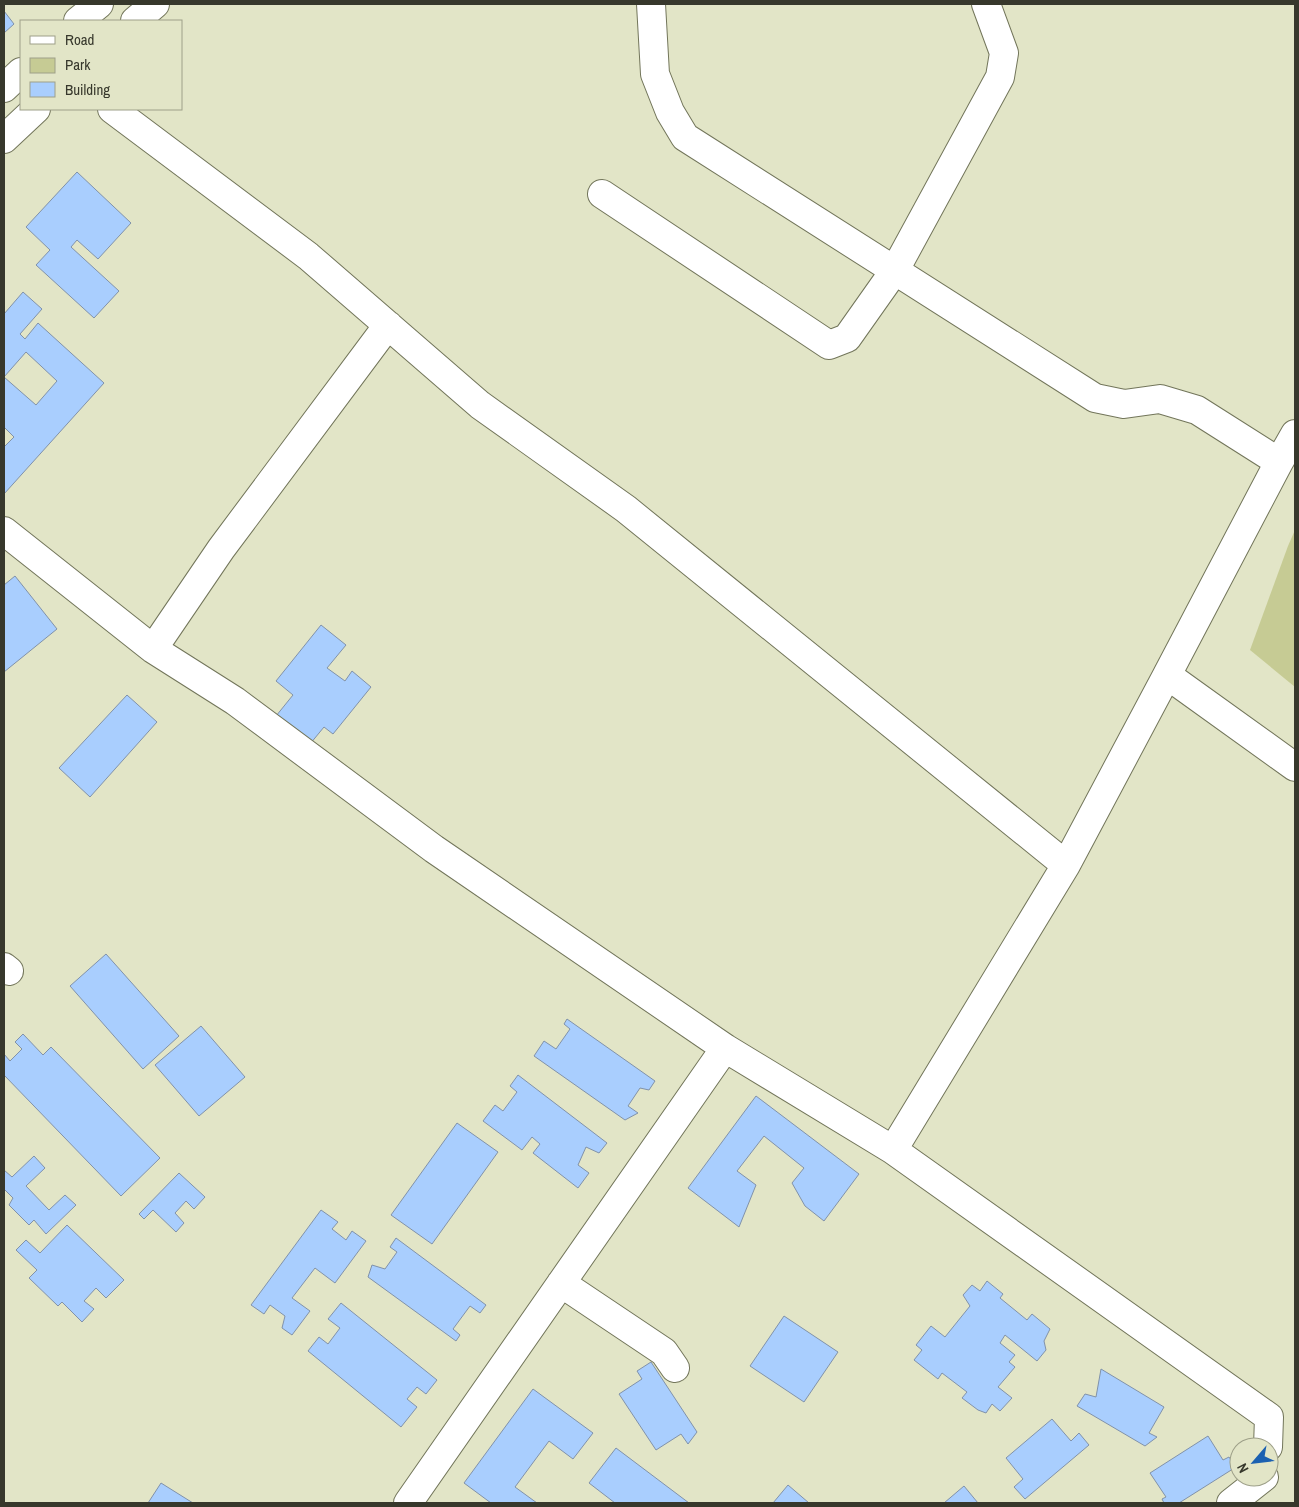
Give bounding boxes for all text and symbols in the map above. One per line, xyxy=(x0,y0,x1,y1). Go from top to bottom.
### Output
legend xyxy=(20,20,182,110)
text: Road xyxy=(65,29,94,50)
text: Park xyxy=(65,54,91,75)
text: Building xyxy=(65,79,110,100)
north arrow xyxy=(1229,1437,1279,1487)
text: N xyxy=(1233,1460,1252,1476)

